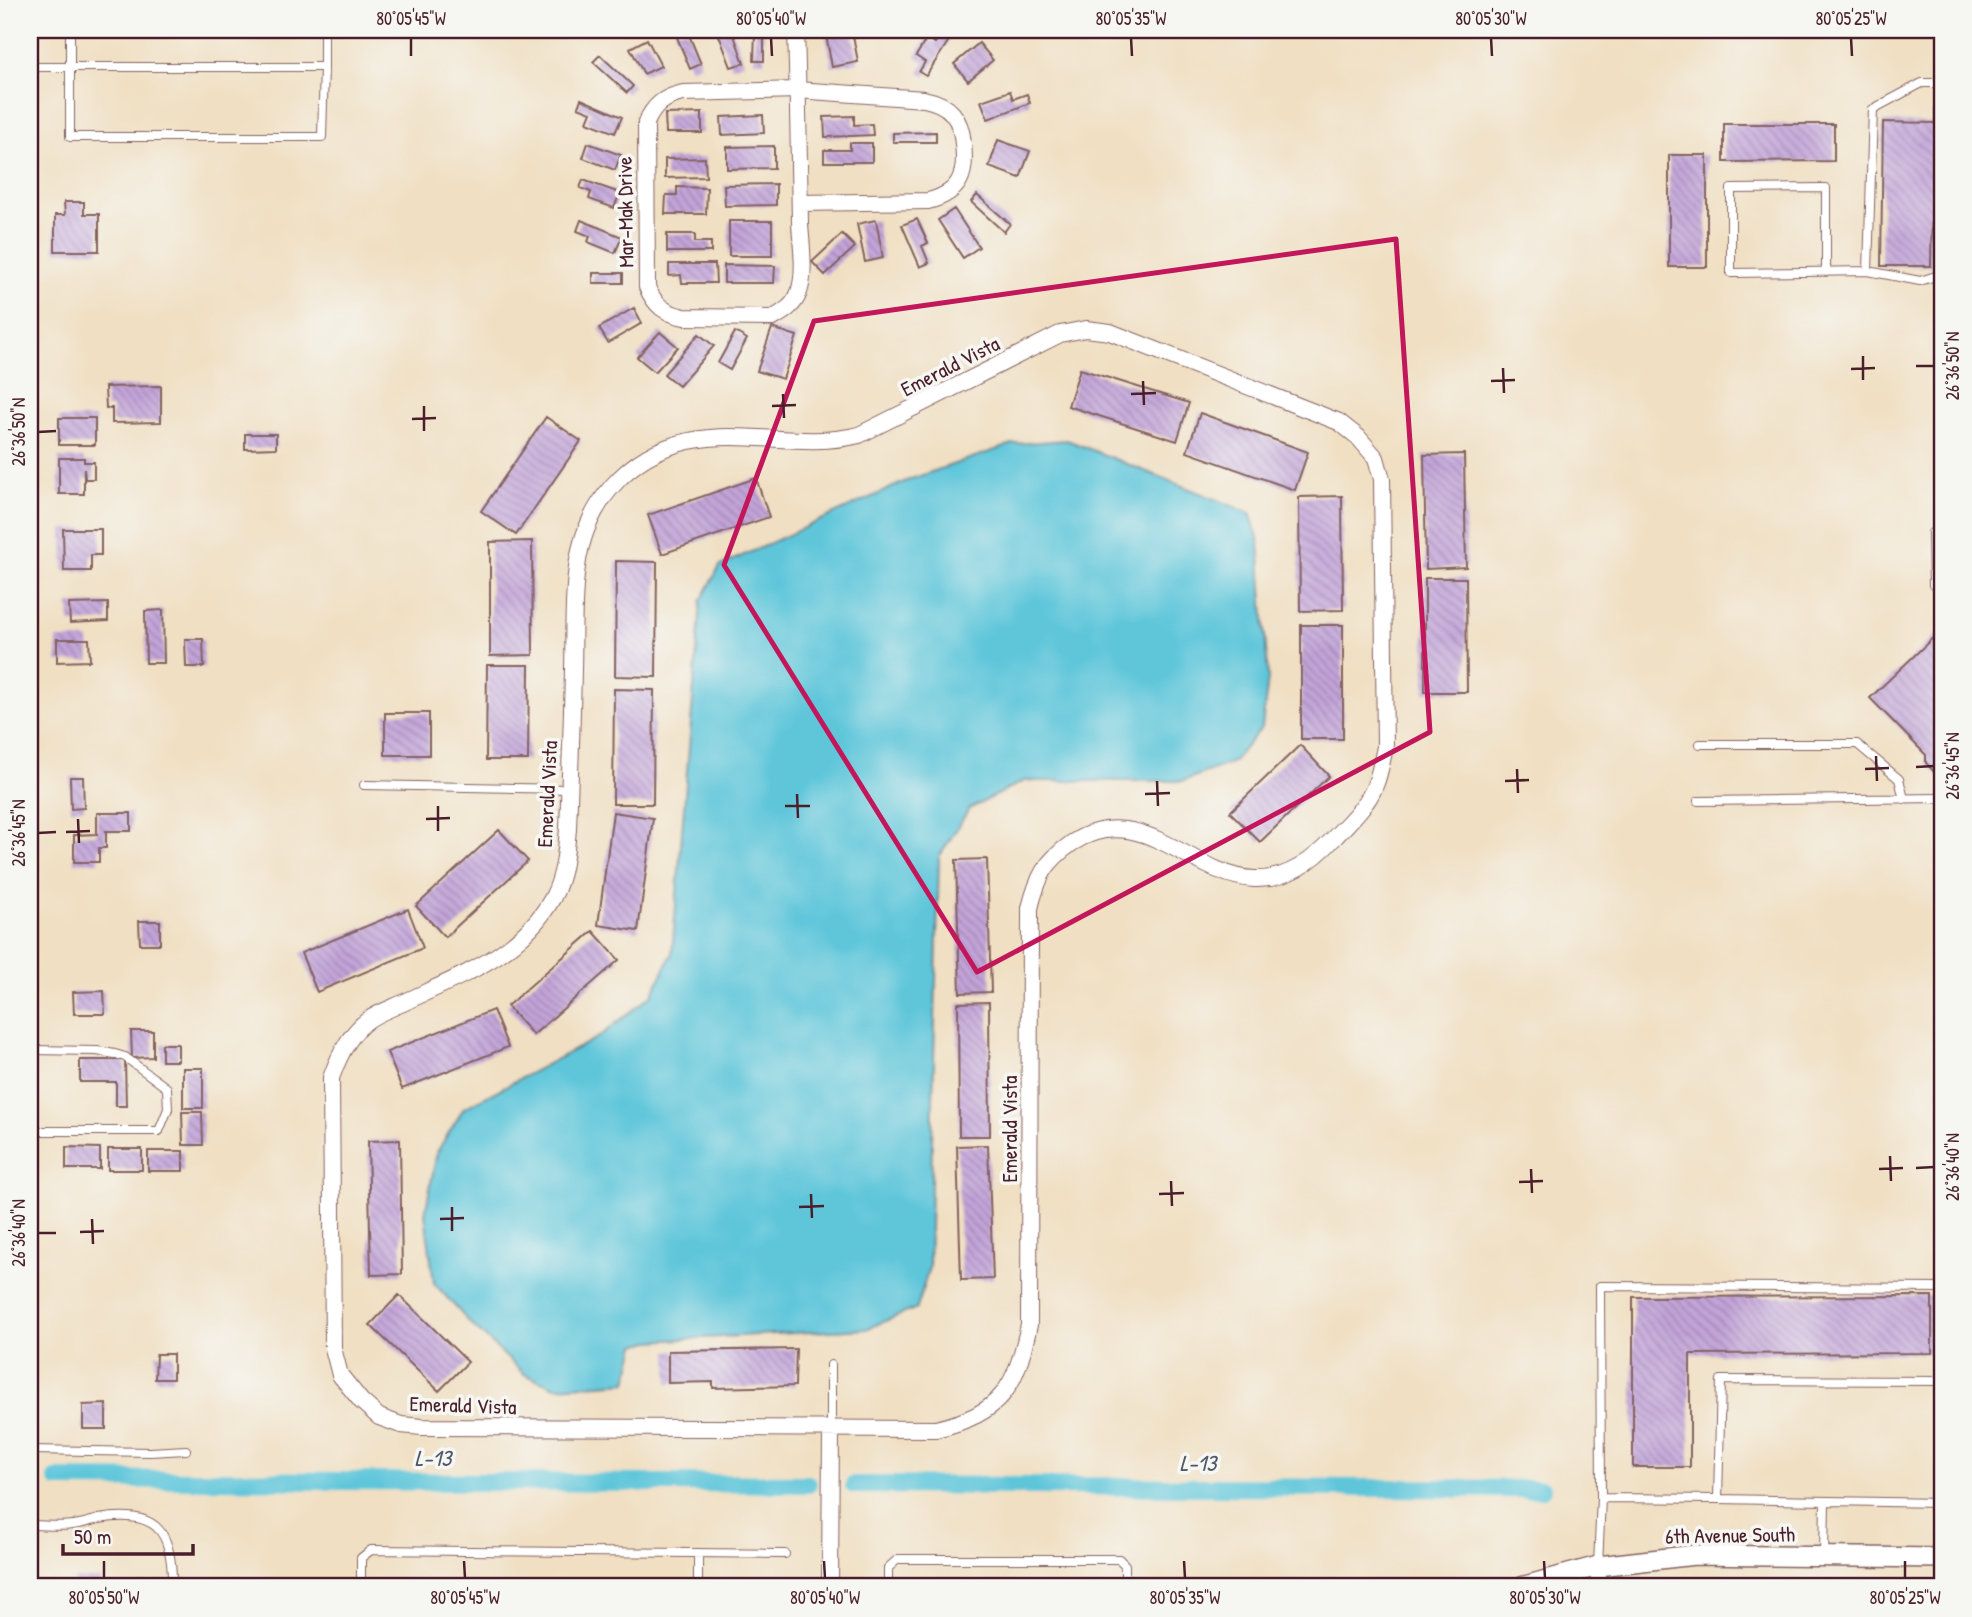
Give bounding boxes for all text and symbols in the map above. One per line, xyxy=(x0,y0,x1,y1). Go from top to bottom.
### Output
text: 80°05'45"W xyxy=(376,6,446,31)
text: 80°05'40"W xyxy=(736,6,806,31)
text: 80°05'35"W xyxy=(1096,6,1166,31)
text: 80°05'30"W xyxy=(1455,6,1527,31)
text: 80°05'25"W xyxy=(1815,6,1887,31)
street label: Mar-Mak Drive xyxy=(610,156,640,268)
street label: Emerald Vista xyxy=(896,329,1004,403)
text: 26°36'50"N xyxy=(1940,332,1965,400)
text: 26°36'50"N xyxy=(6,398,31,466)
text: 26°36'45"N xyxy=(1940,732,1965,800)
street label: Emerald Vista xyxy=(530,740,564,848)
text: 26°36'45"N xyxy=(6,799,31,867)
street label: Emerald Vista xyxy=(995,1076,1024,1182)
text: 26°36'40"N xyxy=(1940,1133,1965,1201)
text: 26°36'40"N xyxy=(6,1199,31,1267)
street label: Emerald Vista xyxy=(409,1389,517,1421)
water label: L-13 xyxy=(415,1442,454,1473)
water label: L-13 xyxy=(1180,1447,1219,1478)
scale bar xyxy=(63,1512,192,1556)
street label: 6th Avenue South xyxy=(1665,1519,1795,1551)
text: 50 m xyxy=(74,1522,111,1551)
text: 80°05'50"W xyxy=(69,1585,139,1610)
text: 80°05'45"W xyxy=(430,1585,500,1610)
text: 80°05'40"W xyxy=(790,1585,860,1610)
text: 80°05'35"W xyxy=(1150,1585,1220,1610)
text: 80°05'30"W xyxy=(1509,1585,1581,1610)
text: 80°05'25"W xyxy=(1869,1585,1941,1610)

